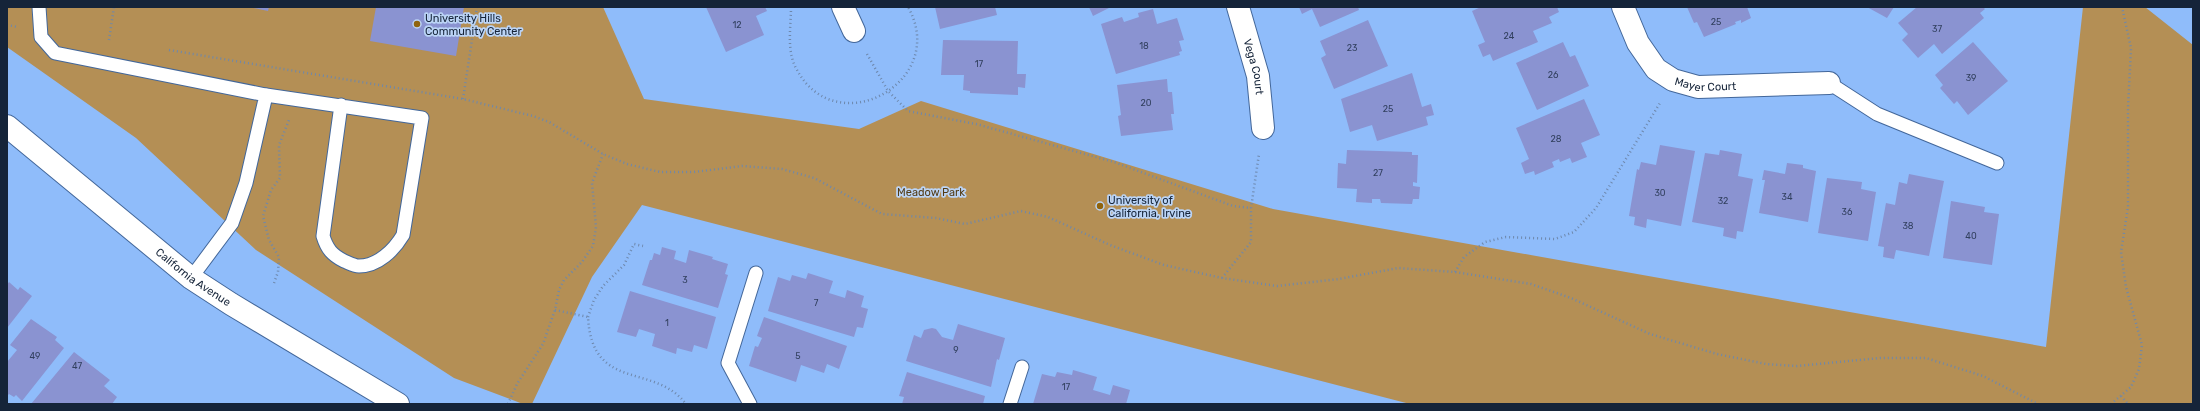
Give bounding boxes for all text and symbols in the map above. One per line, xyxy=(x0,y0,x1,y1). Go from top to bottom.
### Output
place label: University Hills Community Center xyxy=(425,12,522,38)
house number: 25 xyxy=(1711,17,1721,27)
marker: University Hills Community Center xyxy=(412,19,422,29)
house number: 12 xyxy=(732,20,742,30)
house number: 37 xyxy=(1932,24,1942,34)
house number: 24 xyxy=(1504,31,1515,41)
street label: Vega Court xyxy=(1241,37,1266,96)
house number: 18 xyxy=(1139,41,1149,51)
house number: 23 xyxy=(1347,43,1357,53)
house number: 17 xyxy=(975,59,984,69)
house number: 26 xyxy=(1548,70,1559,80)
house number: 39 xyxy=(1966,73,1976,83)
street label: Mayer Court xyxy=(1673,74,1737,94)
house number: 20 xyxy=(1141,98,1152,108)
house number: 25 xyxy=(1383,104,1393,114)
house number: 28 xyxy=(1550,134,1562,144)
house number: 27 xyxy=(1373,168,1383,178)
park label: Meadow Park xyxy=(897,186,965,199)
house number: 30 xyxy=(1654,188,1666,198)
house number: 34 xyxy=(1782,192,1793,202)
place label: University of California, Irvine xyxy=(1108,194,1191,220)
house number: 32 xyxy=(1718,196,1728,206)
marker: University of California, Irvine xyxy=(1095,201,1105,211)
house number: 36 xyxy=(1842,207,1853,217)
house number: 38 xyxy=(1902,221,1914,231)
house number: 40 xyxy=(1965,231,1977,241)
street label: California Avenue xyxy=(153,245,233,309)
house number: 3 xyxy=(682,275,688,285)
house number: 7 xyxy=(814,298,819,308)
house number: 1 xyxy=(665,318,669,328)
house number: 9 xyxy=(953,345,959,355)
house number: 49 xyxy=(30,351,40,361)
house number: 5 xyxy=(795,351,801,361)
house number: 47 xyxy=(72,361,82,371)
house number: 17 xyxy=(1062,382,1071,392)

